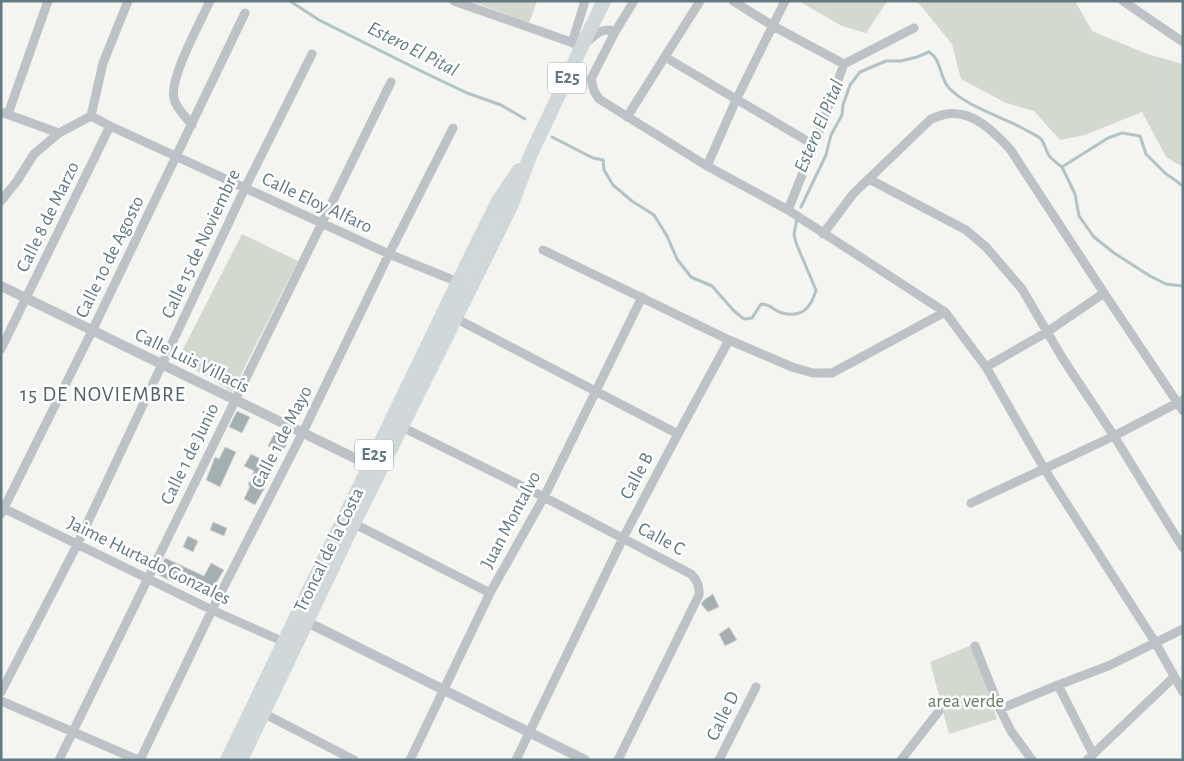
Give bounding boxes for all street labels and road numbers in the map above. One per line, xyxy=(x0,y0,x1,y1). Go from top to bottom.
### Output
road number: E25 xyxy=(548,62,586,94)
street label: Calle 8 de Marzo xyxy=(13,159,83,275)
street label: Calle 15 de Noviembre xyxy=(158,167,244,321)
street label: Calle Eloy Alfaro xyxy=(259,169,375,237)
street label: Calle 10 de Agosto xyxy=(72,193,148,321)
street label: Calle Luis Villacís xyxy=(132,325,252,397)
street label: Calle 1 de Mayo xyxy=(248,383,316,491)
street label: Calle 1 de Junio xyxy=(157,400,223,508)
road number: E25 xyxy=(355,440,393,470)
street label: Calle B xyxy=(617,449,657,503)
street label: Juan Montalvo xyxy=(477,468,545,572)
street label: Troncal de la Costa xyxy=(291,485,367,615)
street label: Jaime Hurtado Gonzales xyxy=(65,513,233,609)
street label: Calle C xyxy=(635,519,688,559)
street label: Calle D xyxy=(703,688,743,744)

